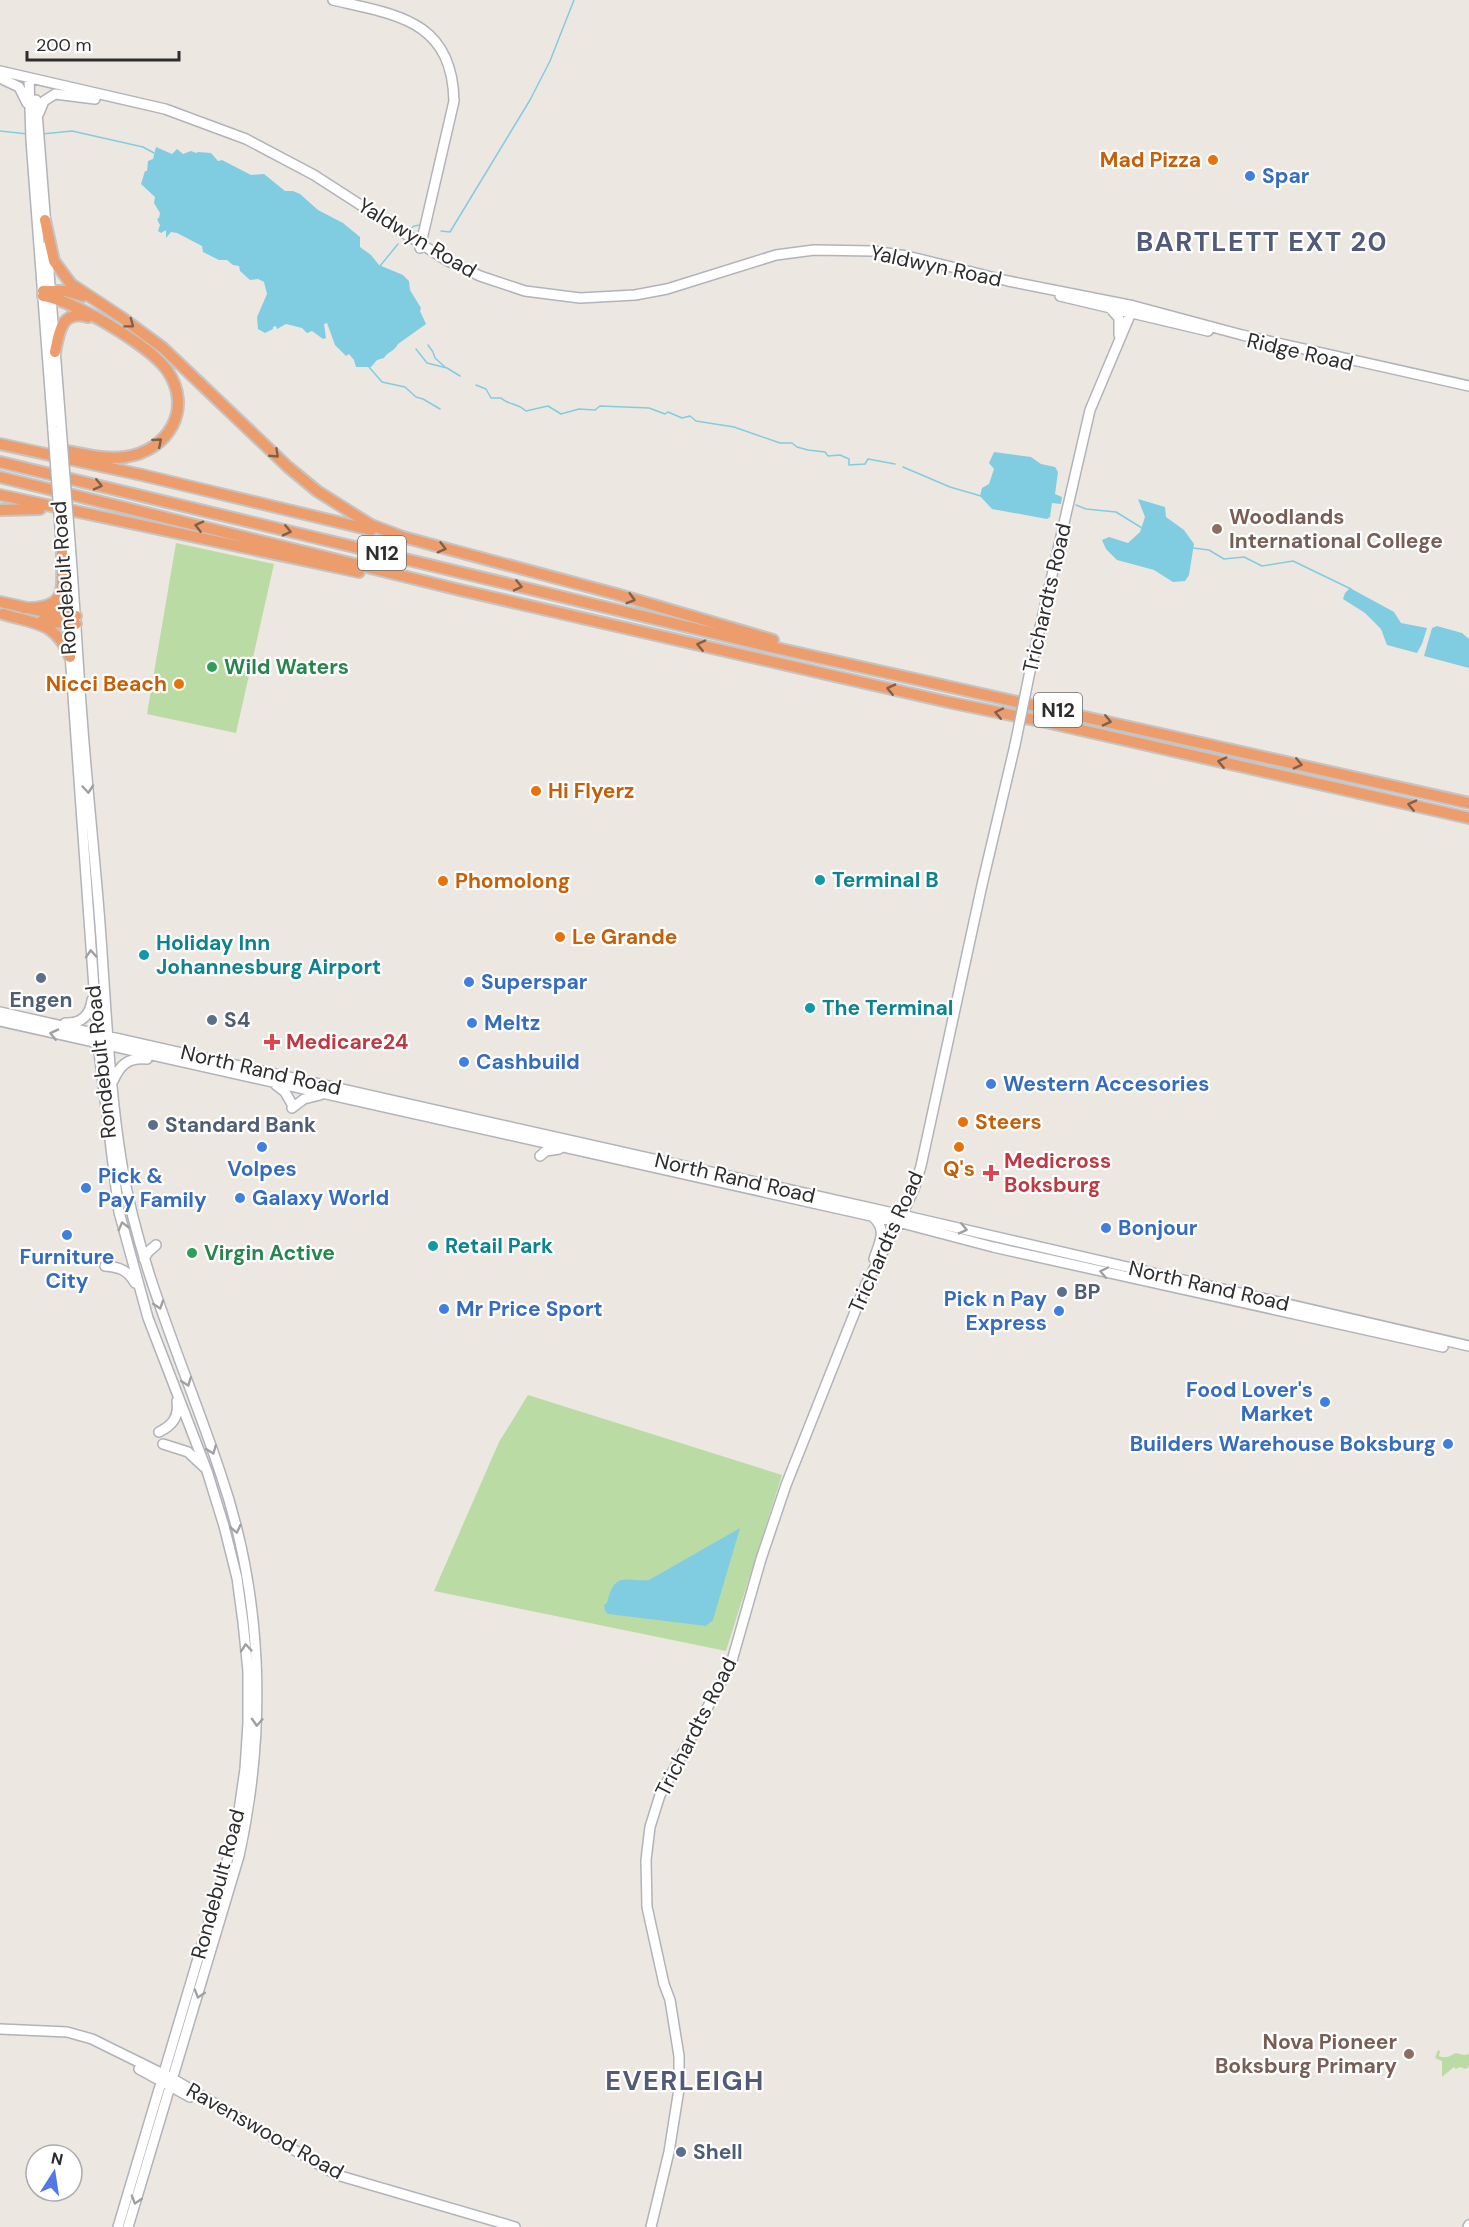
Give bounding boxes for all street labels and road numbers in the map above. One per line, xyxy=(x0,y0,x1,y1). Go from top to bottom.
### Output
street label: Yaldwyn Road xyxy=(352,191,482,285)
street label: Yaldwyn Road xyxy=(867,238,1005,294)
street label: Ridge Road xyxy=(1244,326,1356,378)
street label: Rondebult Road xyxy=(45,500,83,656)
street label: Trichardts Road xyxy=(1016,520,1078,676)
road number: N12 xyxy=(358,536,406,570)
road number: N12 xyxy=(1034,693,1082,727)
street label: Rondebult Road xyxy=(79,984,123,1140)
street label: North Rand Road xyxy=(178,1038,344,1102)
street label: North Rand Road xyxy=(652,1146,818,1210)
street label: Trichardts Road xyxy=(842,1167,930,1317)
street label: North Rand Road xyxy=(1126,1254,1292,1318)
street label: Trichardts Road xyxy=(649,1653,743,1801)
street label: Rondebult Road xyxy=(185,1806,251,1962)
street label: Ravenswood Road xyxy=(181,2076,349,2186)

